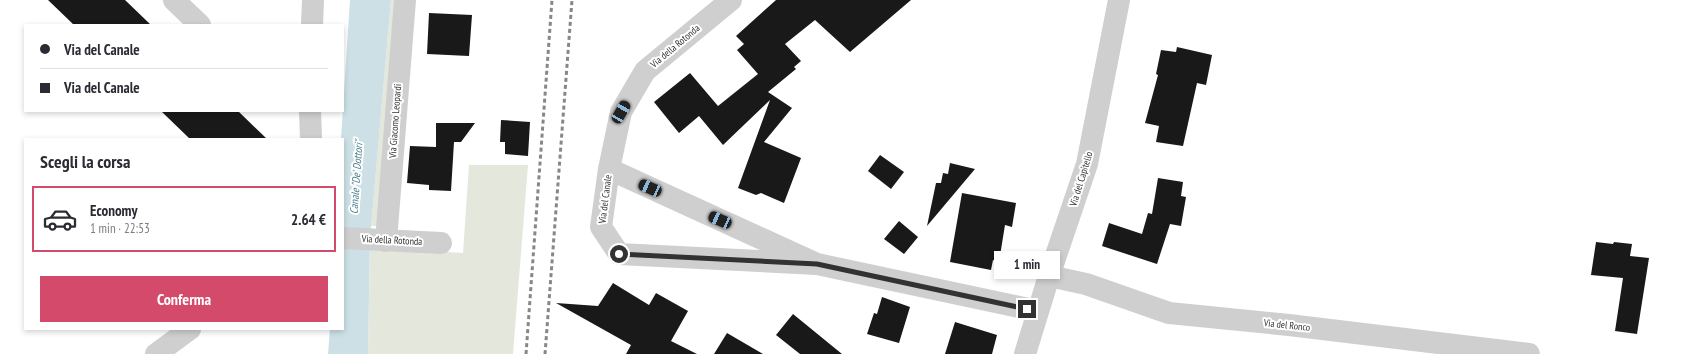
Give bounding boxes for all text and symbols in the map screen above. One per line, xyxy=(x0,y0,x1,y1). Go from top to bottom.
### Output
street label: Via della Rotonda xyxy=(647,22,702,71)
text: Via del Canale xyxy=(64,40,140,59)
text: Via del Canale xyxy=(64,78,140,97)
street label: Via Giacomo Leopardi xyxy=(386,83,404,160)
car xyxy=(610,99,632,125)
water label: Canale "De' Dottori" xyxy=(346,138,366,214)
text: Scegli la corsa xyxy=(40,150,130,173)
street label: Via del Capitello xyxy=(1066,150,1095,209)
street label: Via del Canale xyxy=(595,174,614,225)
car xyxy=(637,178,663,198)
icon: car xyxy=(42,201,78,237)
text: Economy xyxy=(90,201,138,220)
text: 2.64 € xyxy=(291,210,326,229)
car xyxy=(707,210,733,230)
text: 1 min · 22:53 xyxy=(90,220,150,237)
street label: Via della Rotonda xyxy=(360,232,423,248)
route start xyxy=(610,245,628,263)
callout: 1 min xyxy=(994,251,1060,279)
text: 1 min xyxy=(1014,256,1040,273)
button: Conferma xyxy=(40,276,328,322)
route end xyxy=(1018,300,1036,318)
street label: Via del Ronco xyxy=(1262,316,1311,334)

